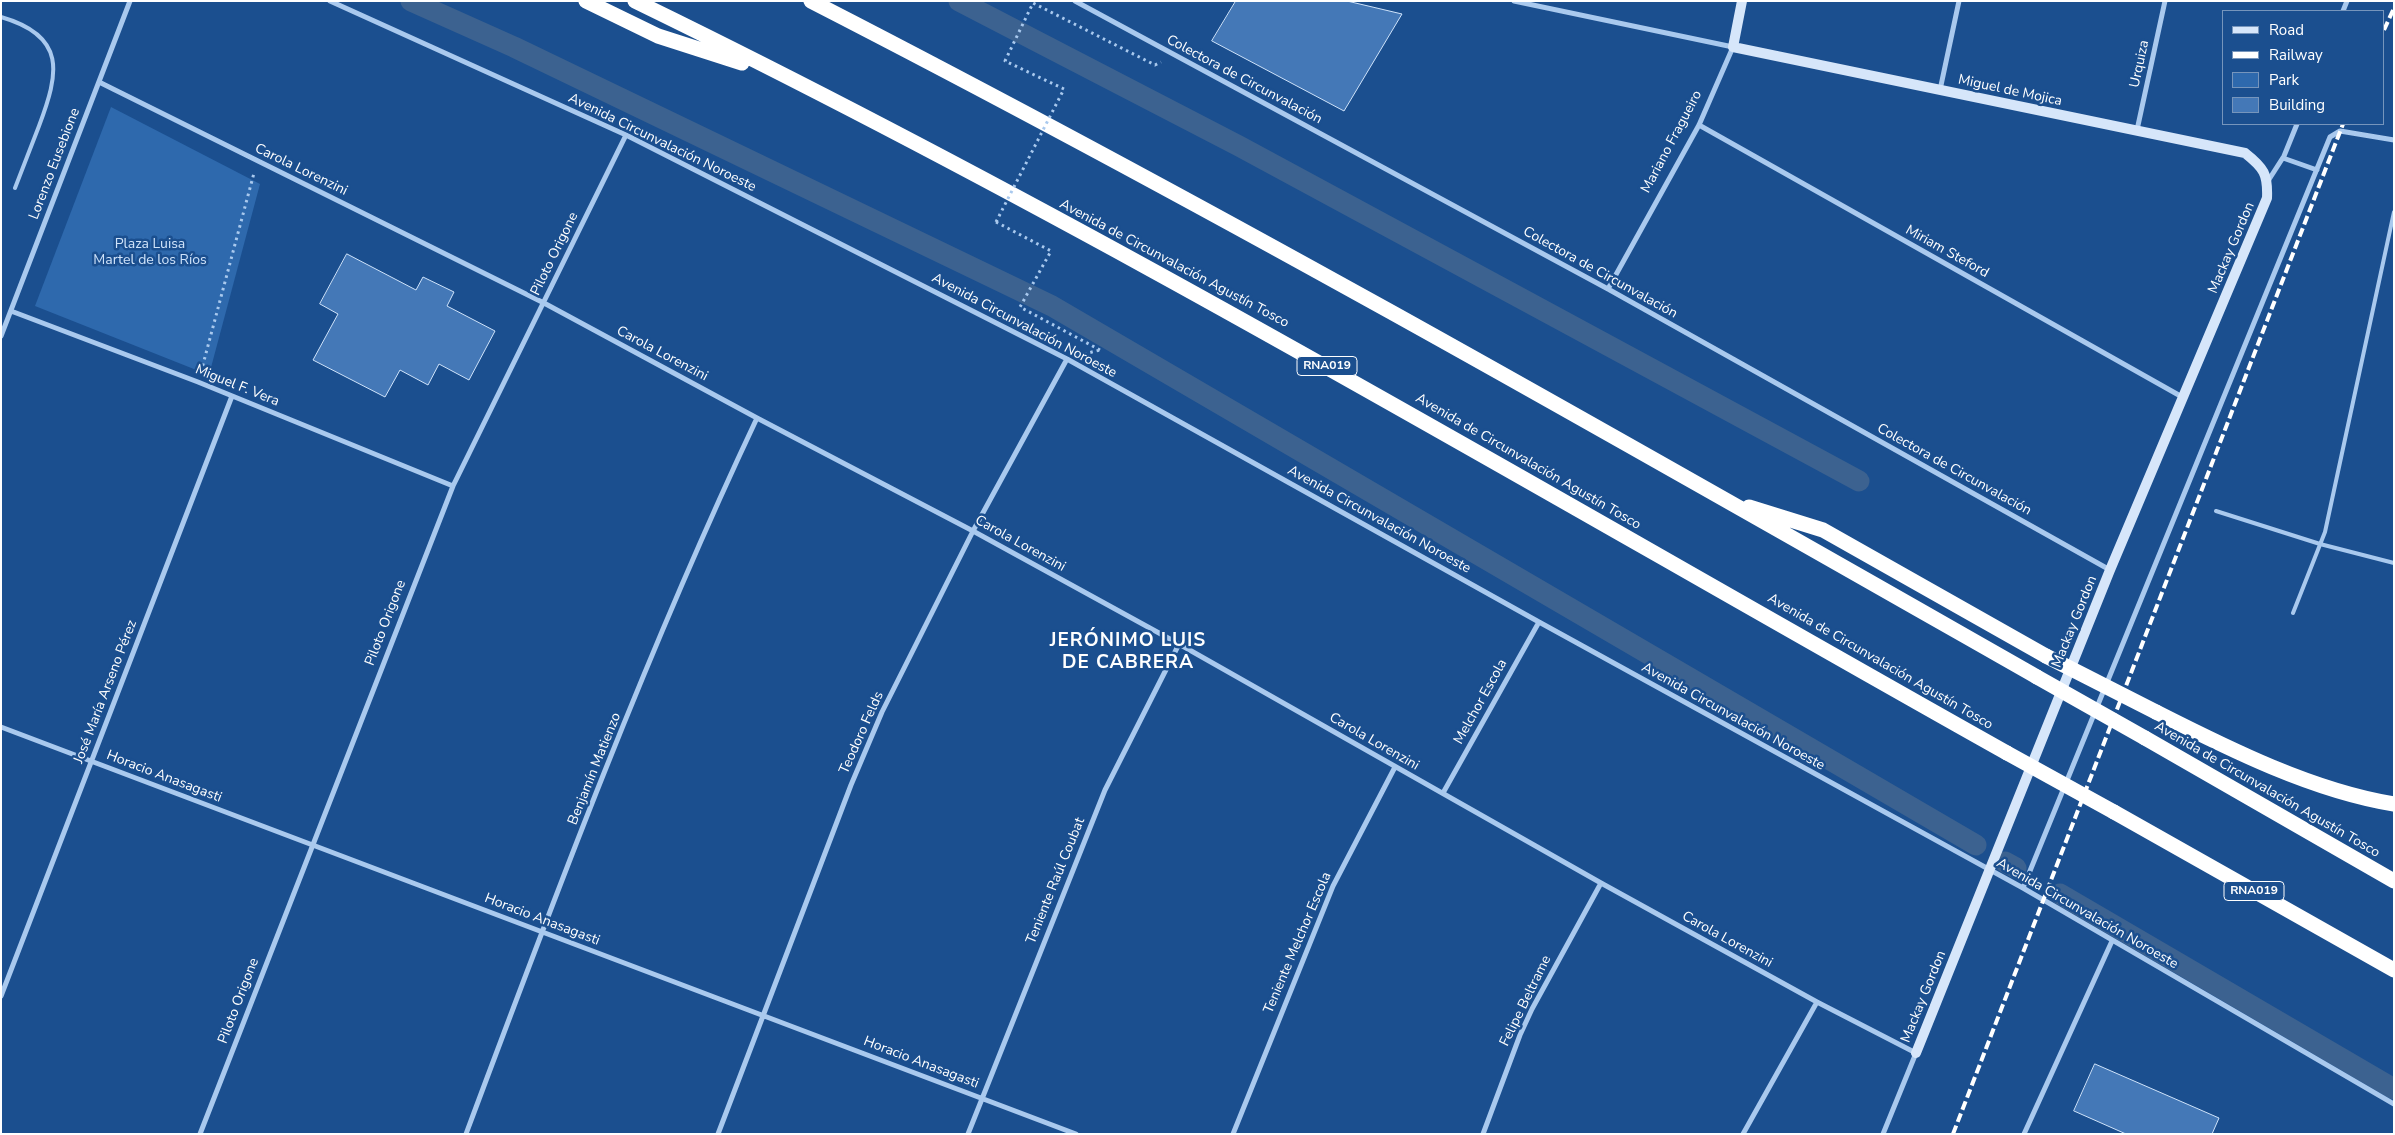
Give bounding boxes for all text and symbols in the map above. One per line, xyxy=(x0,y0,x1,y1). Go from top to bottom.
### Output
legend xyxy=(2222,10,2385,125)
text: Road xyxy=(2269,20,2304,40)
street label: Colectora de Circunvalación xyxy=(1163,32,1325,128)
street label: Urquiza xyxy=(2127,39,2153,89)
text: Railway xyxy=(2269,45,2323,65)
text: Park xyxy=(2269,70,2299,90)
street label: Miguel de Mojica xyxy=(1956,72,2064,110)
street label: Mariano Fragueiro xyxy=(1638,88,1706,196)
street label: Avenida Circunvalación Noroeste xyxy=(565,90,759,196)
text: Building xyxy=(2269,95,2325,115)
street label: Lorenzo Eusebione xyxy=(26,106,84,222)
street label: Carola Lorenzini xyxy=(252,140,350,200)
street label: Avenida de Circunvalación Agustín Tosco xyxy=(1056,196,1292,332)
street label: Mackay Gordon xyxy=(2205,200,2259,296)
street label: Piloto Origone xyxy=(528,210,582,298)
street label: Miriam Steford xyxy=(1902,222,1992,282)
street label: Colectora de Circunvalación xyxy=(1520,224,1680,322)
park label: Plaza Luisa Martel de los Ríos xyxy=(93,237,207,270)
street label: Avenida Circunvalación Noroeste xyxy=(929,270,1119,382)
street label: Carola Lorenzini xyxy=(613,323,711,385)
road number: RNA019 xyxy=(1297,356,1357,376)
street label: Miguel F. Vera xyxy=(193,362,281,410)
street label: Avenida de Circunvalación Agustín Tosco xyxy=(1412,390,1644,534)
street label: Colectora de Circunvalación xyxy=(1874,421,2034,519)
street label: Avenida Circunvalación Noroeste xyxy=(1284,462,1474,578)
street label: Carola Lorenzini xyxy=(972,512,1068,576)
street label: Mackay Gordon xyxy=(2049,574,2101,670)
street label: Piloto Origone xyxy=(362,578,410,668)
street label: Avenida de Circunvalación Agustín Tosco xyxy=(1764,590,1996,734)
street label: José María Arseno Pérez xyxy=(71,618,141,766)
district label: JERÓNIMO LUIS DE CABRERA xyxy=(1048,630,1208,674)
street label: Melchor Escola xyxy=(1451,656,1511,748)
street label: Avenida Circunvalación Noroeste xyxy=(1638,659,1828,775)
street label: Teodoro Felds xyxy=(836,689,888,777)
street label: Carola Lorenzini xyxy=(1326,709,1422,775)
street label: Benjamín Matienzo xyxy=(565,710,625,828)
street label: Avenida de Circunvalación Agustín Tosco xyxy=(2151,718,2383,862)
street label: Horacio Anasagasti xyxy=(104,747,224,807)
street label: Teniente Raúl Coubat xyxy=(1023,815,1089,947)
street label: Avenida Circunvalación Noroeste xyxy=(1993,855,2181,973)
street label: Teniente Melchor Escola xyxy=(1261,870,1335,1016)
road number: RNA019 xyxy=(2224,881,2284,900)
street label: Horacio Anasagasti xyxy=(482,890,602,950)
street label: Carola Lorenzini xyxy=(1679,908,1775,972)
street label: Mackay Gordon xyxy=(1898,949,1950,1045)
street label: Felipe Beltrame xyxy=(1497,953,1555,1049)
street label: Piloto Origone xyxy=(215,956,263,1046)
street label: Horacio Anasagasti xyxy=(861,1033,981,1093)

